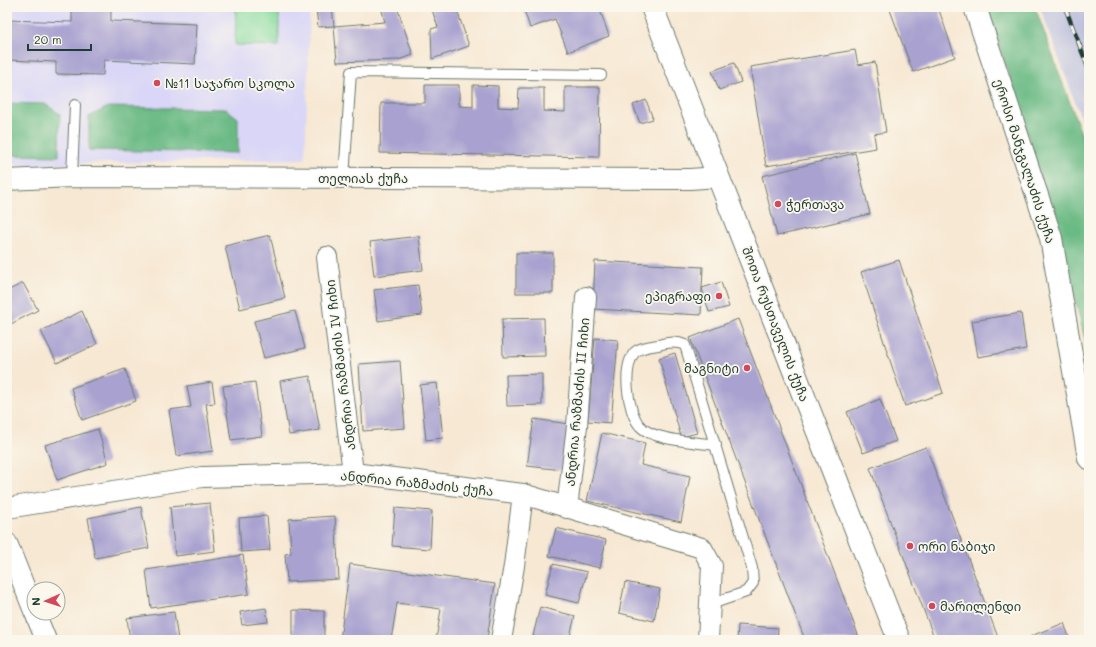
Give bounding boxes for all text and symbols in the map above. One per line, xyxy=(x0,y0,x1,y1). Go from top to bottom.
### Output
scale bar xyxy=(28,26,91,52)
text: 20 m xyxy=(34,31,62,47)
place label: №11 საჯარო სკოლა xyxy=(165,74,295,92)
street label: ეროსი მანჯგალაძის ქუჩა xyxy=(990,76,1060,246)
marker: №11 საჯარო სკოლა xyxy=(152,78,162,88)
street label: თელიას ქუჩა xyxy=(318,169,408,187)
place label: ჭერთავა xyxy=(786,195,844,212)
marker: ჭერთავა xyxy=(773,199,783,209)
street label: შოთა რუსთაველის ქუჩა xyxy=(738,244,814,404)
street label: ანდრია რაზმაძის IV ჩიხი xyxy=(321,278,359,452)
place label: ეპიგრაფი xyxy=(645,287,711,304)
marker: ეპიგრაფი xyxy=(714,291,724,301)
street label: ანდრია რაზმაძის II ჩიხი xyxy=(561,317,593,487)
place label: მაგნიტი xyxy=(684,359,739,376)
marker: მაგნიტი xyxy=(742,363,752,373)
street label: ანდრია რაზმაძის ქუჩა xyxy=(340,466,494,500)
place label: ორი ნაბიჯი xyxy=(918,537,996,554)
marker: ორი ნაბიჯი xyxy=(905,541,915,551)
north arrow xyxy=(26,581,66,621)
text: N xyxy=(28,597,43,606)
place label: მარილენდი xyxy=(940,597,1021,615)
marker: მარილენდი xyxy=(927,601,937,611)

